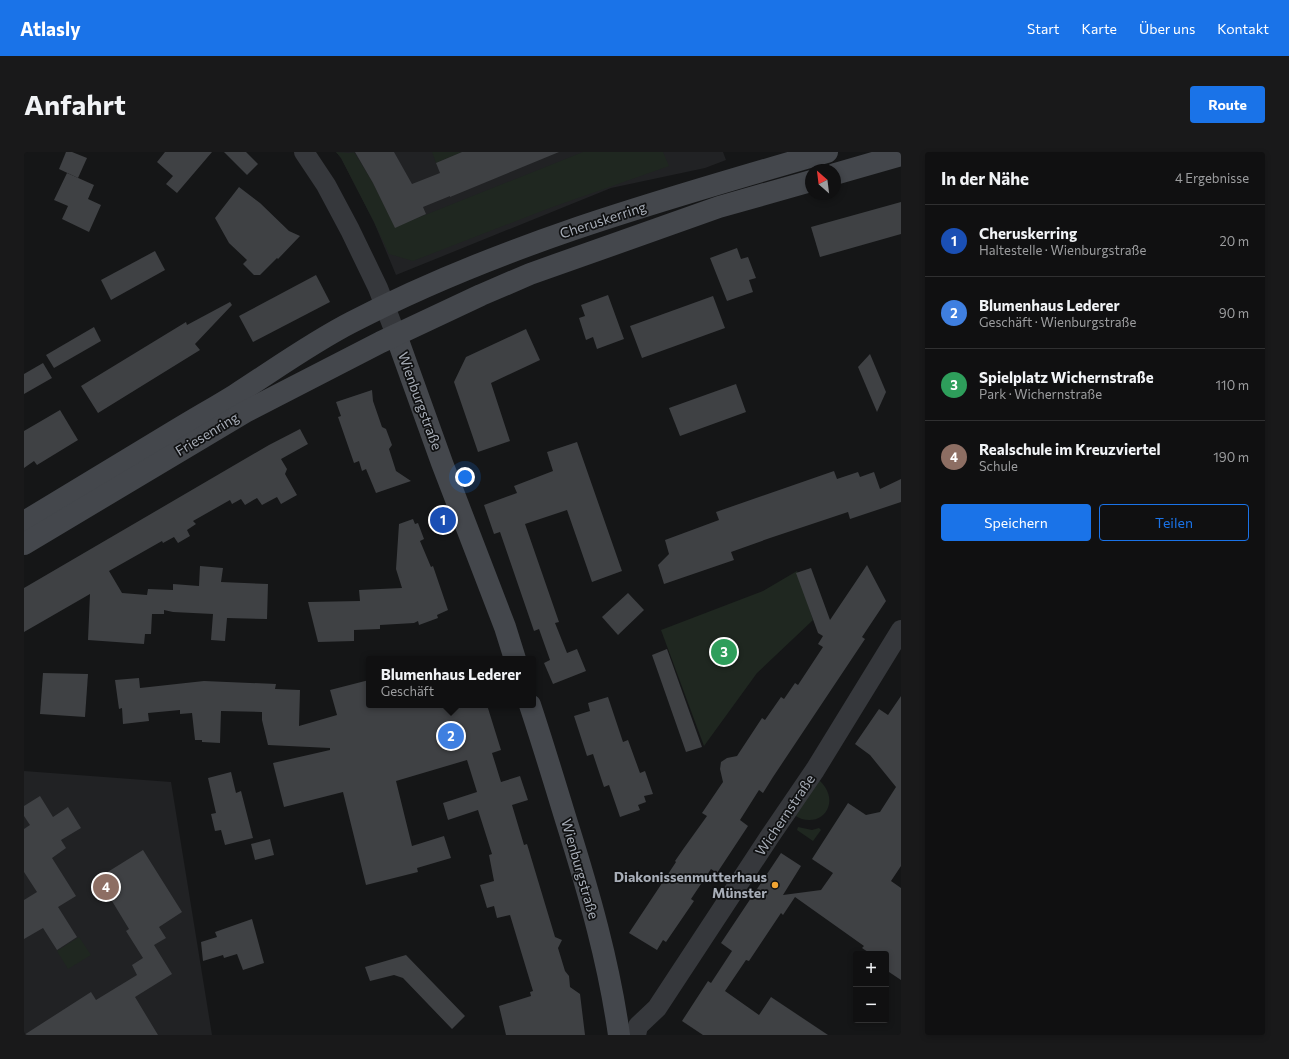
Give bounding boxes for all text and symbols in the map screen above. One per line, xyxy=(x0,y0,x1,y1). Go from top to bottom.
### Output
text: Atlasly xyxy=(20,17,81,40)
text: Start xyxy=(1027,20,1060,37)
text: Karte xyxy=(1082,20,1117,37)
text: Über uns xyxy=(1139,20,1195,37)
text: Kontakt xyxy=(1217,20,1269,37)
button: Route xyxy=(1190,86,1265,123)
text: Anfahrt xyxy=(24,87,126,121)
north arrow xyxy=(805,164,841,200)
text: In der Nähe xyxy=(941,168,1029,189)
text: 4 Ergebnisse xyxy=(1175,170,1249,186)
street label: Cheruskerring xyxy=(558,197,649,241)
text: Cheruskerring xyxy=(979,224,1077,242)
text: 1 xyxy=(951,233,957,249)
text: 20 m xyxy=(1220,233,1249,249)
text: Haltestelle · Wienburgstraße xyxy=(979,242,1146,258)
text: Blumenhaus Lederer xyxy=(979,296,1120,314)
text: 2 xyxy=(950,305,958,321)
text: 90 m xyxy=(1219,305,1249,321)
text: Geschäft · Wienburgstraße xyxy=(979,314,1136,330)
street label: Wienburgstraße xyxy=(395,349,446,452)
text: Spielplatz Wichernstraße xyxy=(979,368,1154,386)
text: 3 xyxy=(950,377,958,393)
text: 110 m xyxy=(1216,377,1249,393)
text: Park · Wichernstraße xyxy=(979,386,1102,402)
street label: Friesenring xyxy=(172,408,242,459)
text: Realschule im Kreuzviertel xyxy=(979,440,1161,458)
text: 4 xyxy=(950,449,958,465)
text: 190 m xyxy=(1213,449,1249,465)
text: Schule xyxy=(979,458,1018,474)
your location xyxy=(455,467,475,487)
button: Speichern xyxy=(941,504,1091,541)
button: Teilen xyxy=(1099,504,1249,541)
pin: 1 xyxy=(430,505,456,535)
pin: 3 xyxy=(711,637,737,667)
popup xyxy=(366,656,536,708)
text: Blumenhaus Lederer xyxy=(381,665,521,683)
text: Geschäft xyxy=(381,683,434,699)
pin: 2 xyxy=(438,721,464,751)
street label: Wichernstraße xyxy=(751,771,818,859)
street label: Wienburgstraße xyxy=(558,817,603,921)
place label: Diakonissenmutterhaus Münster xyxy=(614,868,767,901)
pin: 4 xyxy=(93,872,119,902)
marker: Diakonissenmutterhaus Münster xyxy=(770,880,780,890)
map controls xyxy=(853,951,889,1023)
button: + xyxy=(853,951,889,987)
button: − xyxy=(853,987,889,1023)

